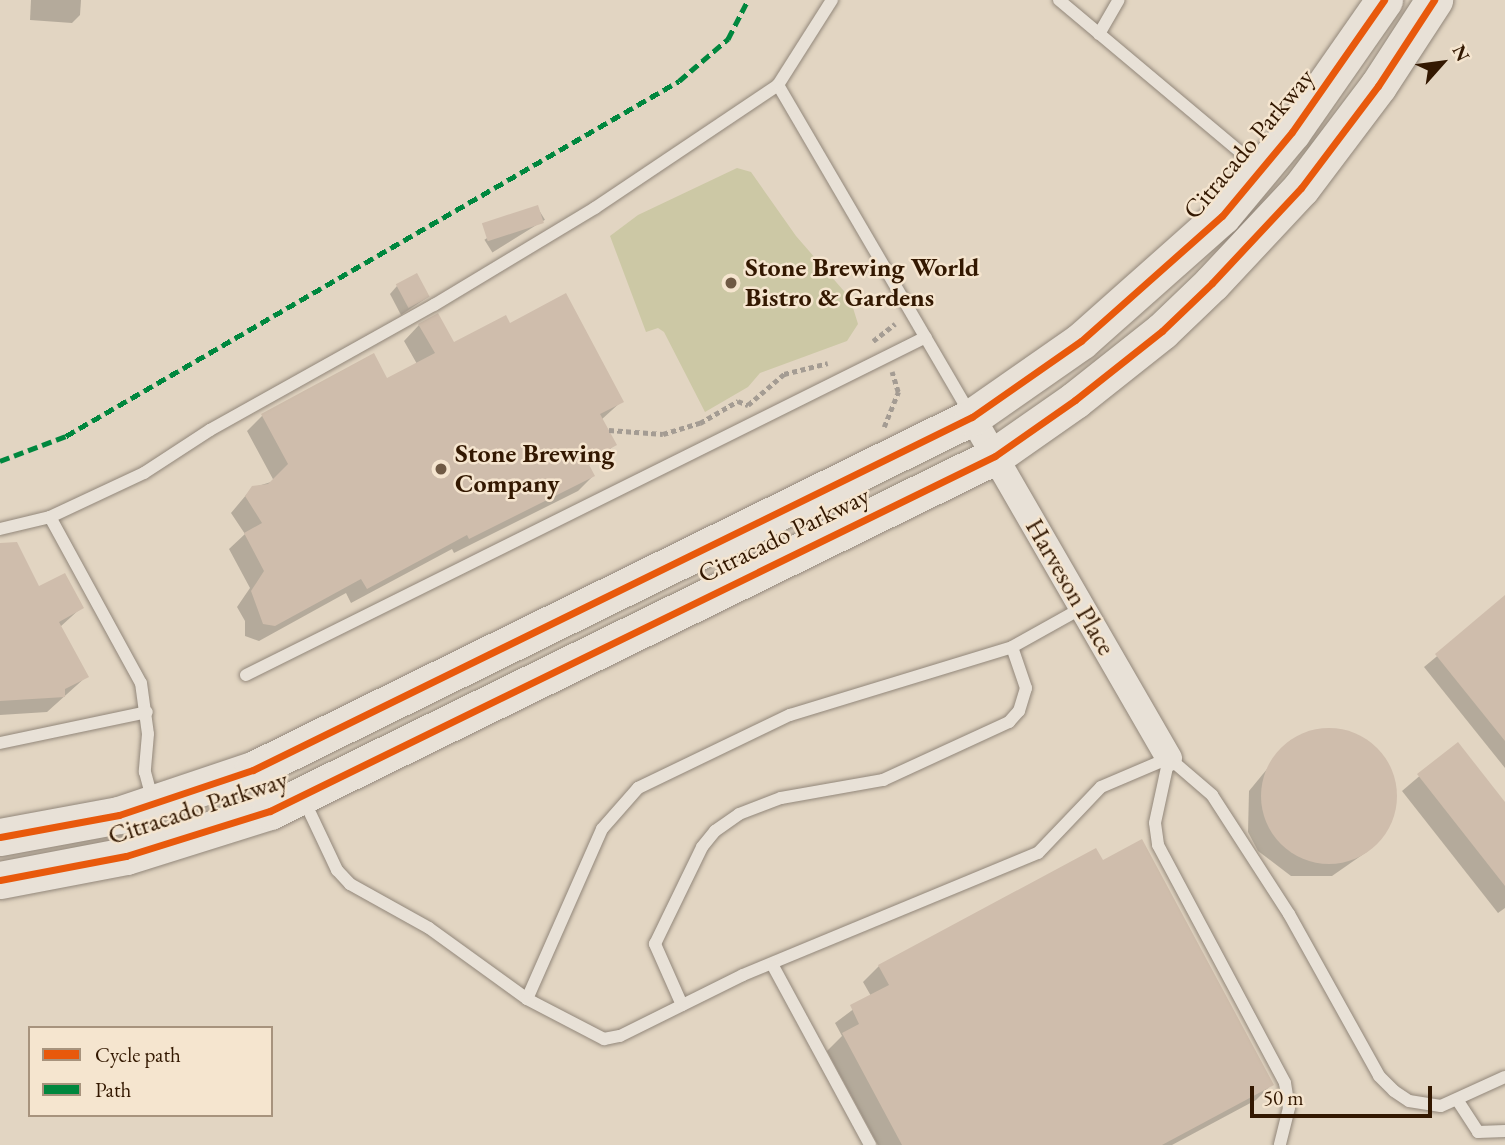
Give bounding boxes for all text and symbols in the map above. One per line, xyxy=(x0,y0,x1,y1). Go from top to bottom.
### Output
north arrow xyxy=(1407,28,1477,98)
text: N xyxy=(1446,40,1476,66)
street label: Citracado Parkway xyxy=(1177,62,1321,226)
place label: Stone Brewing World Bistro & Gardens xyxy=(745,252,979,314)
marker: Stone Brewing World Bistro & Gardens xyxy=(723,275,739,291)
place label: Stone Brewing Company xyxy=(455,438,615,500)
marker: Stone Brewing Company xyxy=(433,461,449,477)
street label: Citracado Parkway xyxy=(693,480,875,590)
street label: Harveson Place xyxy=(1018,513,1122,661)
street label: Citracado Parkway xyxy=(104,764,292,852)
legend xyxy=(28,1026,273,1117)
text: Cycle path xyxy=(95,1041,181,1068)
scale bar xyxy=(1253,1072,1435,1116)
text: Path xyxy=(95,1076,131,1103)
text: 50 m xyxy=(1263,1084,1304,1111)

